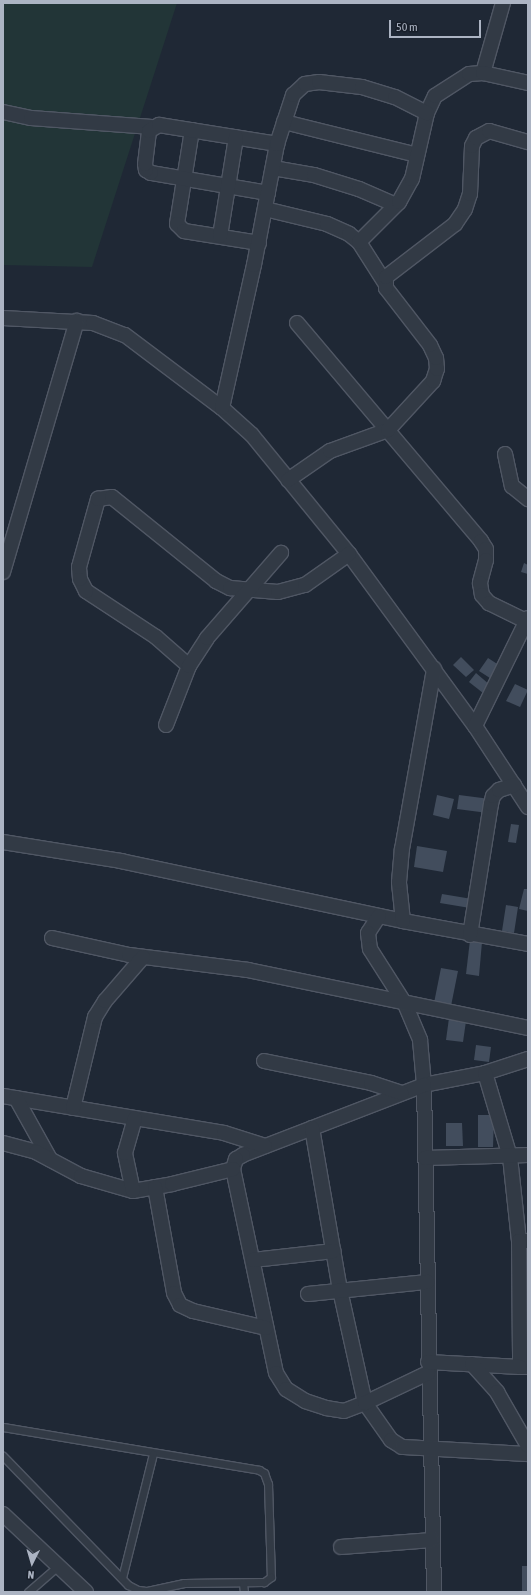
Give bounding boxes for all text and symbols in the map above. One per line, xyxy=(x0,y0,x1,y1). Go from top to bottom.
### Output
scale bar xyxy=(391,12,483,38)
text: 50 m xyxy=(396,20,418,34)
north arrow xyxy=(12,1543,52,1583)
text: N xyxy=(27,1569,35,1581)

